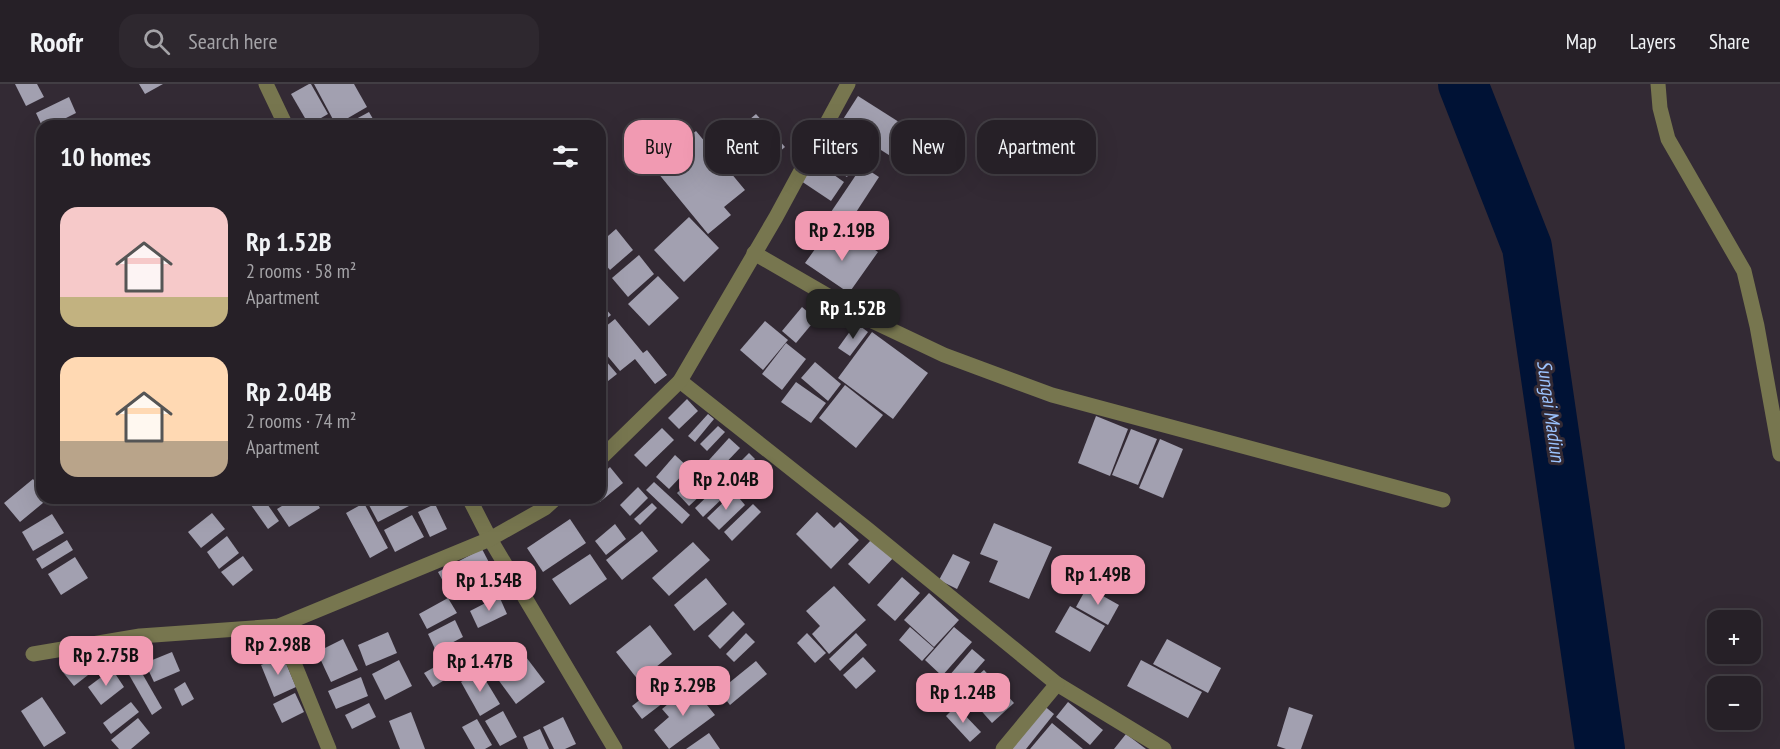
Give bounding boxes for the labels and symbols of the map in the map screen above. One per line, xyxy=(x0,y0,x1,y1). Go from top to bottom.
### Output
pin: Rp 2.19B xyxy=(780,211,904,262)
pin: Rp 1.52B xyxy=(791,289,915,340)
water label: Sungai Madiun xyxy=(1531,358,1571,465)
pin: Rp 2.04B xyxy=(664,460,788,511)
pin: Rp 1.49B xyxy=(1036,555,1160,606)
pin: Rp 1.54B xyxy=(427,561,551,612)
pin: Rp 2.98B xyxy=(216,625,340,676)
pin: Rp 2.75B xyxy=(44,636,168,687)
pin: Rp 1.47B xyxy=(418,642,542,693)
pin: Rp 3.29B xyxy=(621,666,745,717)
pin: Rp 1.24B xyxy=(901,673,1025,724)

